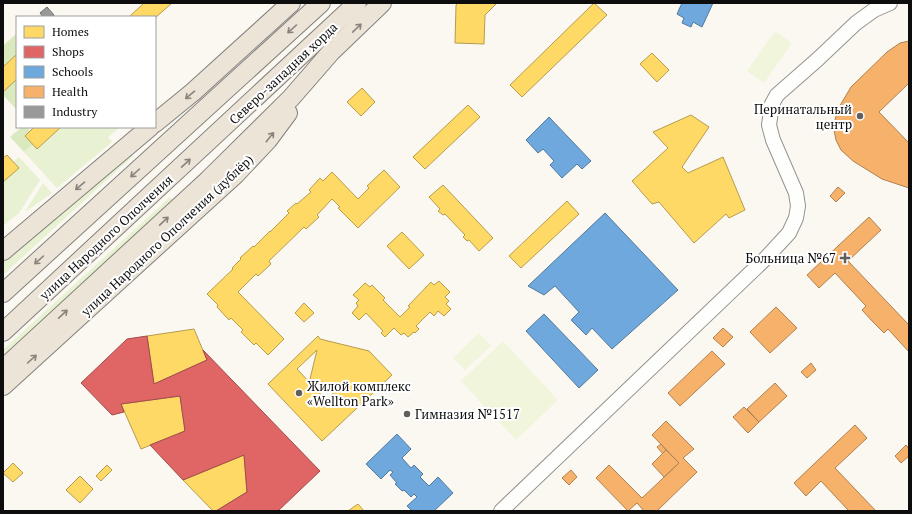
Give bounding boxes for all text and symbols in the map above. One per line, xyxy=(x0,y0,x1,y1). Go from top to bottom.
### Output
legend xyxy=(16,16,156,128)
street label: Северо-западная хорда xyxy=(225,18,341,128)
one-way arrow xyxy=(352,23,362,32)
text: Homes xyxy=(52,24,89,39)
one-way arrow xyxy=(287,25,297,34)
text: Shops xyxy=(52,44,84,59)
text: Schools xyxy=(52,64,93,79)
text: Health xyxy=(52,84,88,99)
one-way arrow xyxy=(184,90,195,99)
place label: Перинатальный центр xyxy=(754,100,852,133)
text: Industry xyxy=(52,104,98,119)
marker: Перинатальный центр xyxy=(855,111,865,121)
one-way arrow xyxy=(265,132,274,142)
street label: улица Народного Ополчения (дублёр) xyxy=(78,151,256,319)
one-way arrow xyxy=(181,158,191,168)
one-way arrow xyxy=(130,168,140,177)
street label: улица Народного Ополчения xyxy=(36,171,176,303)
one-way arrow xyxy=(74,181,85,190)
one-way arrow xyxy=(159,216,169,225)
place label: Больница №67 xyxy=(746,249,836,267)
marker: Больница №67 xyxy=(839,252,851,264)
one-way arrow xyxy=(34,256,44,265)
one-way arrow xyxy=(57,310,68,319)
one-way arrow xyxy=(27,355,37,364)
place label: Жилой комплекс «Wellton Park» xyxy=(307,377,411,410)
marker: Жилой комплекс «Wellton Park» xyxy=(294,388,304,398)
place label: Гимназия №1517 xyxy=(415,405,520,423)
marker: Гимназия №1517 xyxy=(402,409,412,419)

